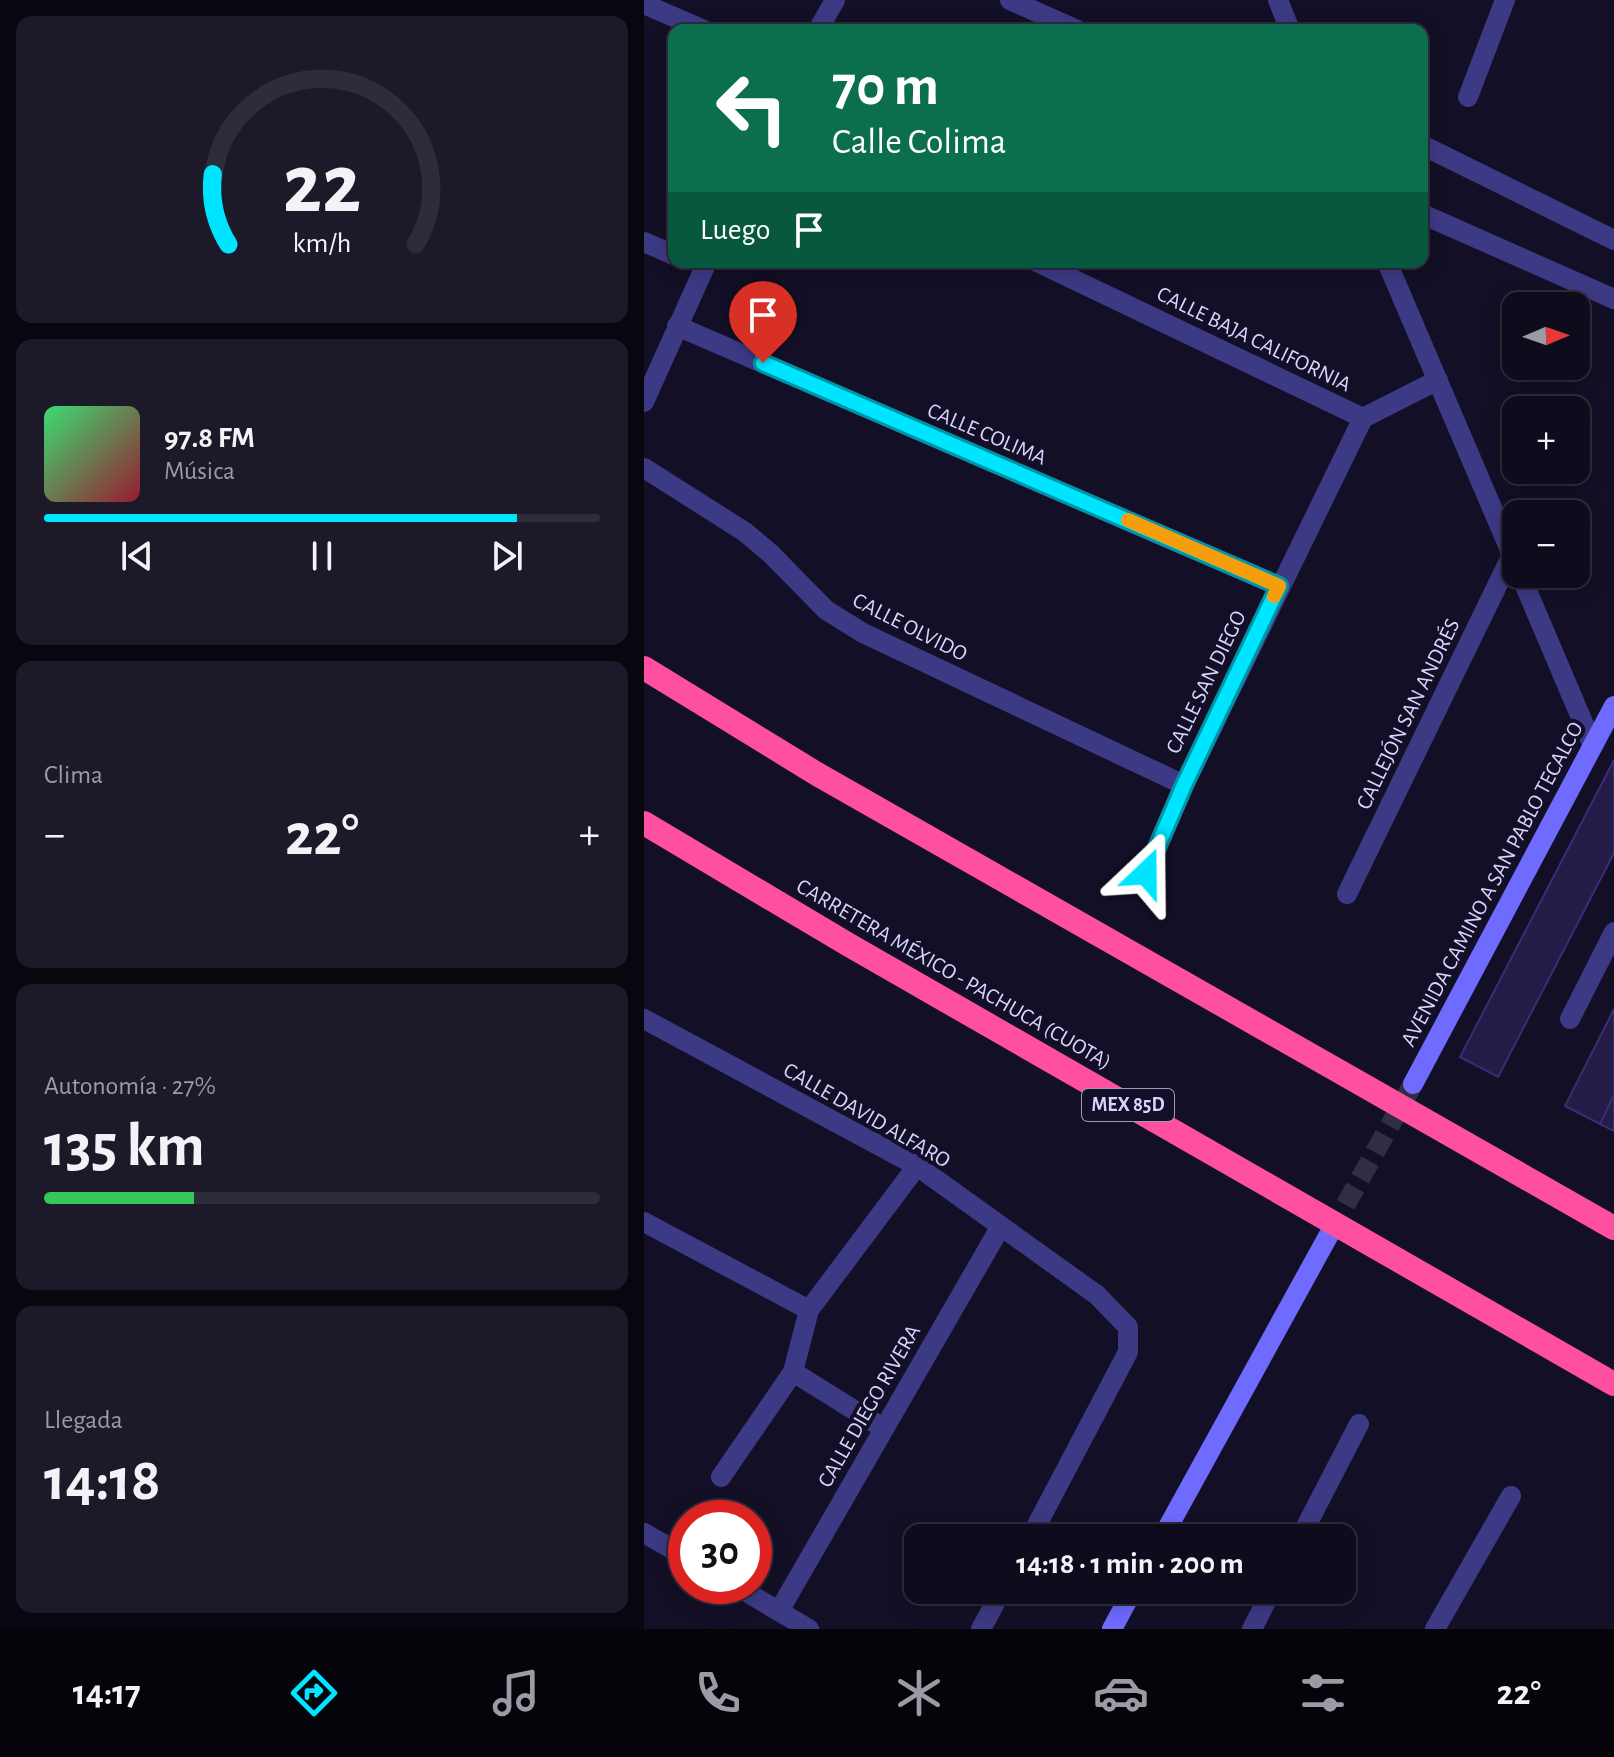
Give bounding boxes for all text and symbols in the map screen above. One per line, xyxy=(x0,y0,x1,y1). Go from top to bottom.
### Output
icon: left xyxy=(700,56,804,160)
text: 70 m xyxy=(832,59,939,115)
text: Calle Colima xyxy=(832,124,1006,160)
text: 22 xyxy=(283,144,361,228)
icon: arrive xyxy=(787,208,831,252)
text: Luego xyxy=(700,215,771,245)
text: km/h xyxy=(293,229,351,258)
pin xyxy=(729,281,797,363)
street label: CALLE BAJA CALIFORNIA xyxy=(1153,282,1355,396)
north arrow xyxy=(1502,292,1590,380)
map controls xyxy=(1502,292,1590,588)
icon: arrive xyxy=(741,293,785,337)
button: + xyxy=(1502,396,1590,484)
street label: CALLE COLIMA xyxy=(924,399,1050,469)
text: 97.8 FM xyxy=(164,423,255,453)
text: Música xyxy=(164,458,235,484)
button: − xyxy=(1502,500,1590,588)
icon: previous xyxy=(115,534,159,578)
icon: pause xyxy=(300,534,344,578)
icon: next xyxy=(485,534,529,578)
street label: CALLE OLVIDO xyxy=(849,589,971,665)
street label: CALLE SAN DIEGO xyxy=(1162,607,1250,757)
street label: CALLEJÓN SAN ANDRÉS xyxy=(1351,615,1464,813)
street label: AVENIDA CAMINO A SAN PABLO TECALCO xyxy=(1397,718,1587,1050)
text: Clima xyxy=(44,762,103,788)
text: 22° xyxy=(285,806,359,866)
text: − xyxy=(44,813,65,857)
text: + xyxy=(579,813,600,857)
position arrow xyxy=(1104,831,1188,915)
street label: CARRETERA MÉXICO - PACHUCA (CUOTA) xyxy=(793,874,1116,1073)
street label: CALLE DAVID ALFARO xyxy=(780,1058,954,1172)
text: Autonomía · 27% xyxy=(44,1073,216,1099)
road number: MEX 85D xyxy=(1082,1089,1174,1121)
text: 135 km xyxy=(44,1117,205,1177)
street label: CALLE DIEGO RIVERA xyxy=(814,1321,925,1491)
text: Llegada xyxy=(44,1407,123,1433)
text: 14:18 xyxy=(44,1451,161,1511)
speed limit sign: 30 xyxy=(668,1500,772,1604)
text: 14:18 · 1 min · 200 m xyxy=(1016,1549,1244,1579)
icon: directions xyxy=(286,1665,342,1721)
icon: music xyxy=(488,1665,544,1721)
icon: phone xyxy=(690,1665,746,1721)
icon: climate xyxy=(891,1665,947,1721)
icon: car xyxy=(1093,1665,1149,1721)
icon: filters xyxy=(1295,1665,1351,1721)
text: 14:17 xyxy=(73,1675,141,1711)
text: 22° xyxy=(1497,1675,1541,1711)

